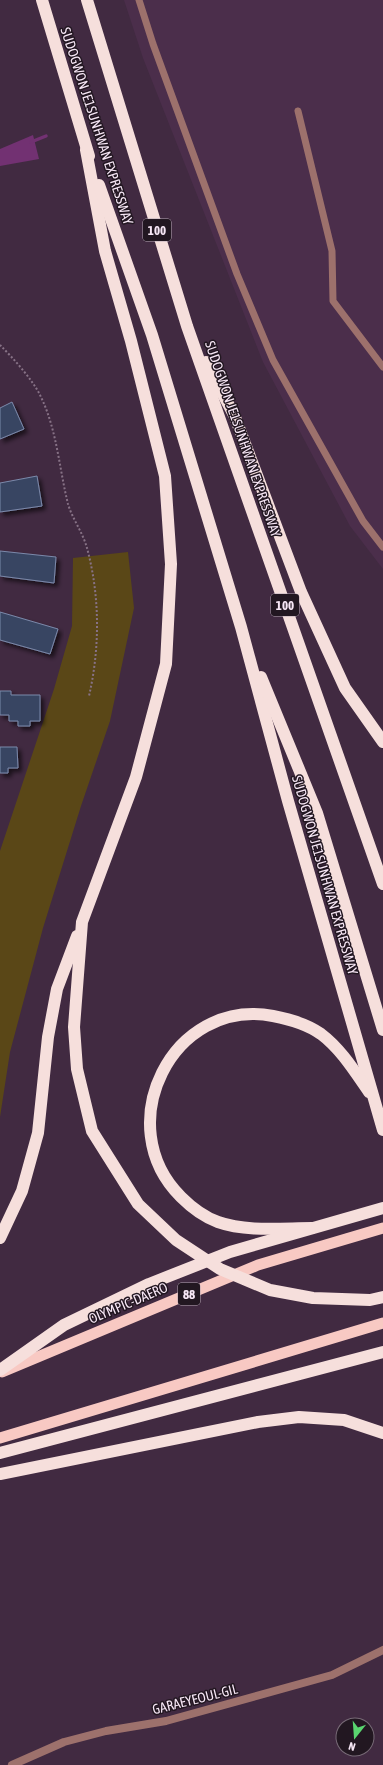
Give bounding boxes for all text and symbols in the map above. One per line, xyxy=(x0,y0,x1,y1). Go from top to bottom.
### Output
street label: SUDOGWON JE1SUNHWAN EXPRESSWAY xyxy=(57,25,137,227)
road number: 100 xyxy=(143,219,171,241)
street label: SUDOGWON JE1SUNHWAN EXPRESSWAY xyxy=(202,339,284,540)
road number: 100 xyxy=(271,594,299,616)
street label: SUDOGWON JE1SUNHWAN EXPRESSWAY xyxy=(289,774,361,977)
street label: OLYMPIC-DAERO xyxy=(86,1279,170,1327)
road number: 88 xyxy=(178,1283,200,1305)
street label: GARAEYEOUL-GIL xyxy=(151,1681,240,1717)
north arrow xyxy=(335,1717,375,1757)
text: N xyxy=(347,1740,357,1753)

